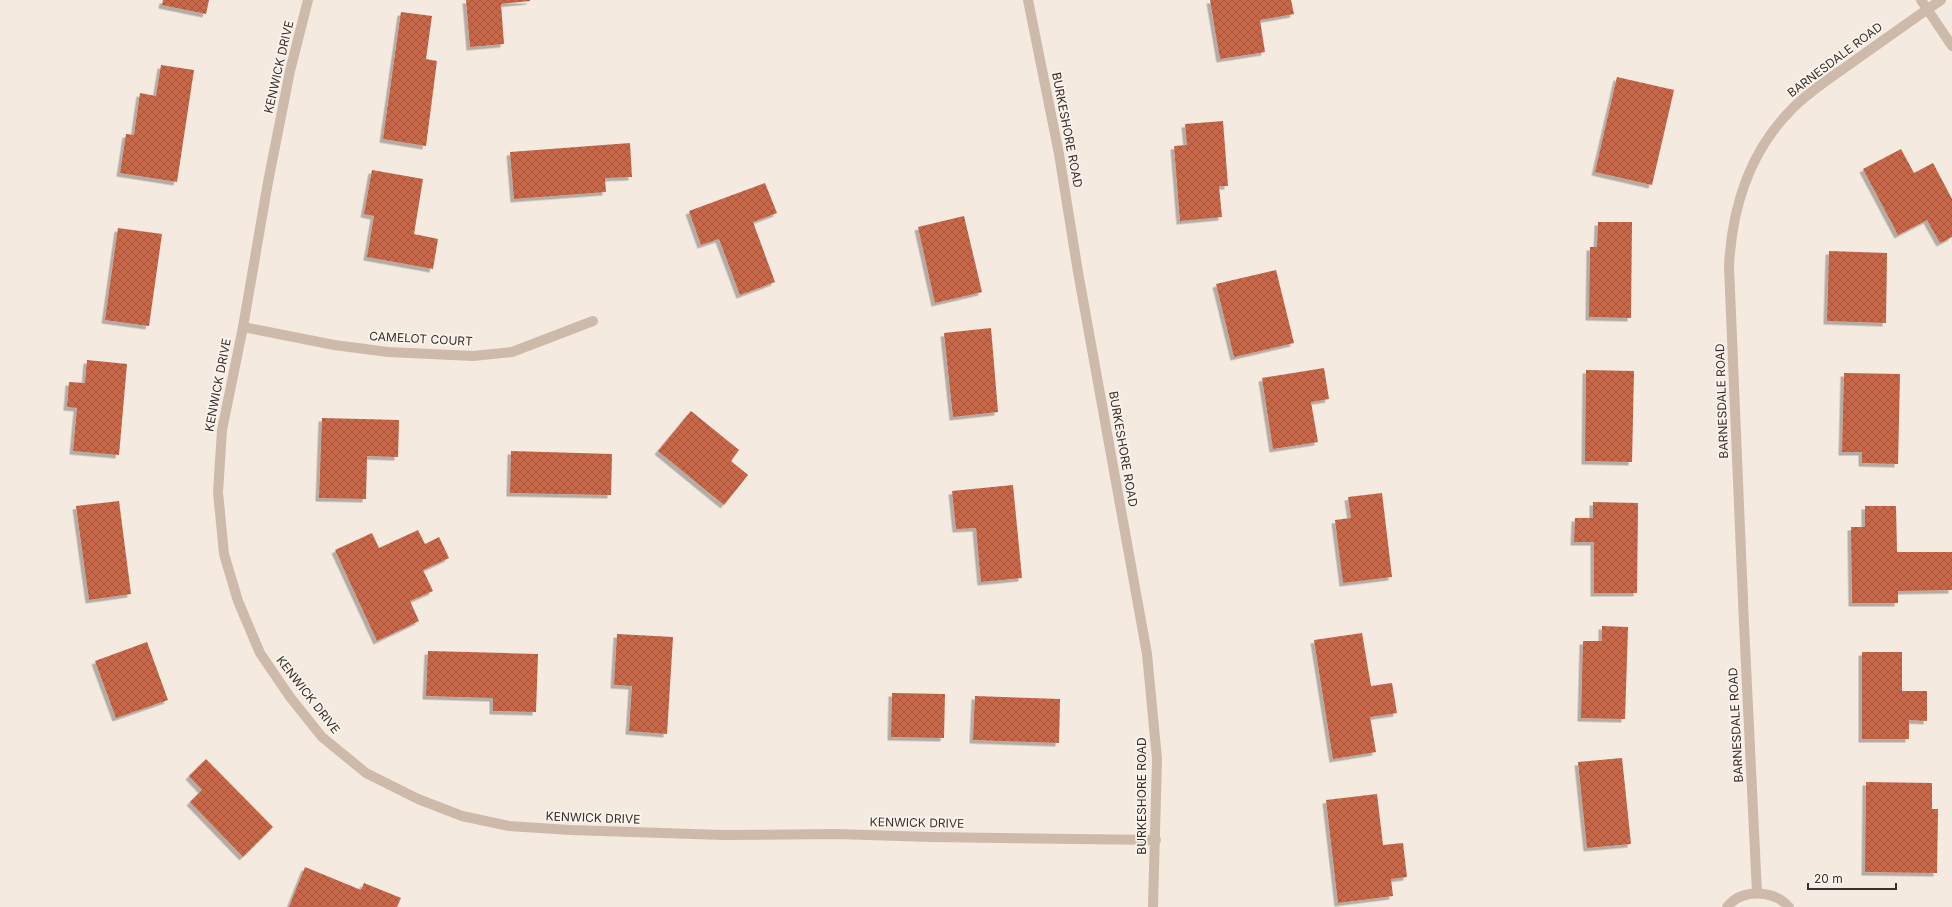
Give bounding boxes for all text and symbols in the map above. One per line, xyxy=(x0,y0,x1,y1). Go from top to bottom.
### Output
street label: KENWICK DRIVE xyxy=(261,19,296,115)
street label: BARNESDALE ROAD xyxy=(1784,19,1885,100)
street label: BURKESHORE ROAD xyxy=(1049,71,1086,189)
street label: CAMELOT COURT xyxy=(369,328,473,349)
street label: KENWICK DRIVE xyxy=(201,337,234,433)
street label: BARNESDALE ROAD xyxy=(1712,343,1731,459)
street label: BURKESHORE ROAD xyxy=(1106,390,1141,508)
street label: KENWICK DRIVE xyxy=(273,653,343,737)
street label: BARNESDALE ROAD xyxy=(1725,667,1746,783)
street label: BURKESHORE ROAD xyxy=(1134,737,1149,855)
street label: KENWICK DRIVE xyxy=(545,808,641,827)
street label: KENWICK DRIVE xyxy=(870,814,964,831)
scale bar xyxy=(1808,865,1896,891)
text: 20 m xyxy=(1814,871,1843,886)

